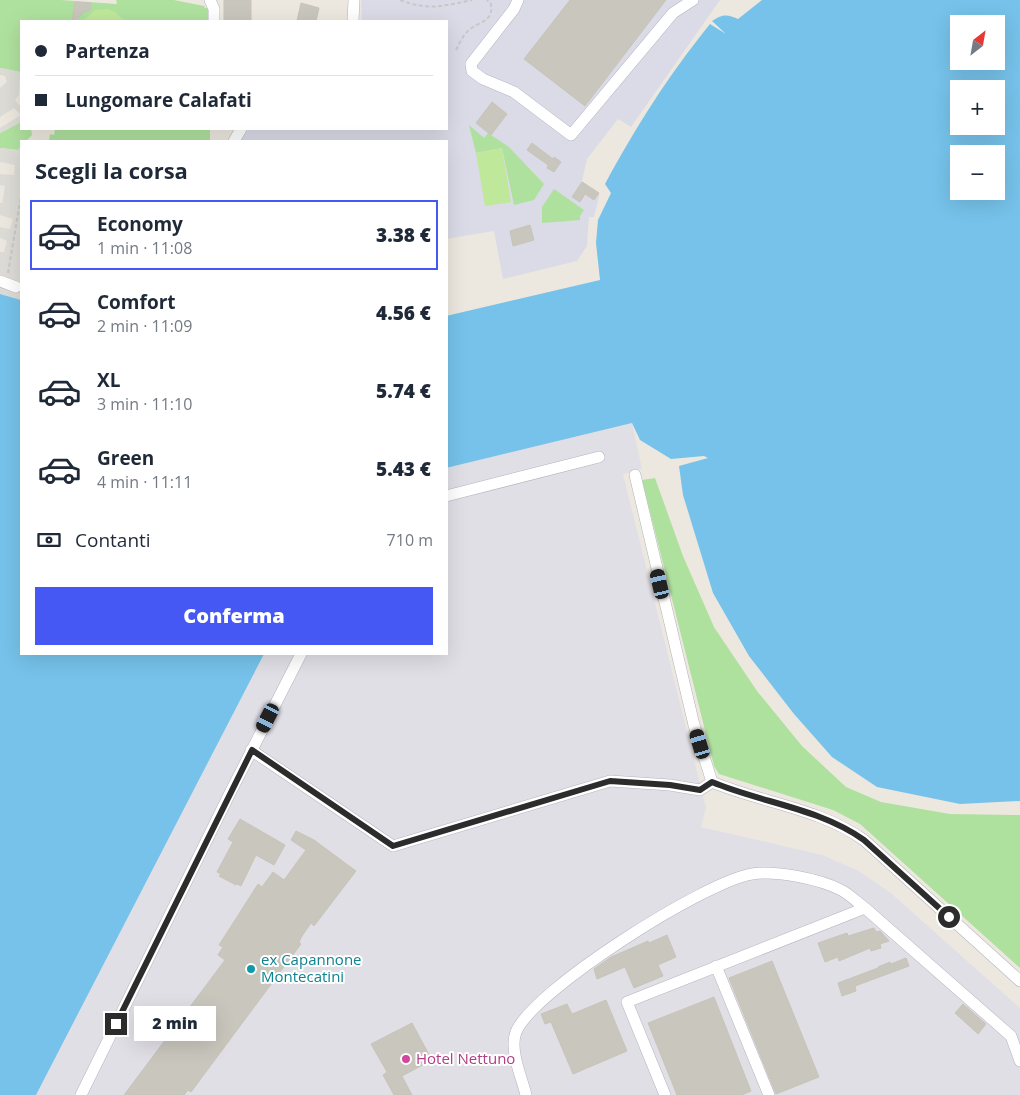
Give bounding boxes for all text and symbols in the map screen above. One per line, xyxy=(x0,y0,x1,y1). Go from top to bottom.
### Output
north arrow xyxy=(950,15,1005,70)
map controls xyxy=(950,15,1005,200)
text: Partenza xyxy=(65,38,150,64)
button: + xyxy=(950,80,1005,135)
text: Lungomare Calafati xyxy=(65,87,252,113)
button: − xyxy=(950,145,1005,200)
text: Scegli la corsa xyxy=(35,155,188,185)
text: Economy xyxy=(97,211,183,237)
icon: car xyxy=(37,213,82,258)
text: 3.38 € xyxy=(376,222,431,248)
text: 1 min · 11:08 xyxy=(97,237,192,259)
text: Comfort xyxy=(97,289,176,315)
icon: car xyxy=(37,291,82,336)
text: 4.56 € xyxy=(376,300,431,326)
text: 2 min · 11:09 xyxy=(97,315,192,337)
text: XL xyxy=(97,367,120,393)
icon: car xyxy=(37,369,82,414)
text: 5.74 € xyxy=(376,378,431,404)
text: 3 min · 11:10 xyxy=(97,393,192,415)
text: Green xyxy=(97,445,154,471)
icon: car xyxy=(37,447,82,492)
text: 5.43 € xyxy=(376,456,431,482)
text: 4 min · 11:11 xyxy=(97,471,192,493)
icon: cash xyxy=(35,526,63,554)
text: Contanti xyxy=(75,527,151,553)
text: 710 m xyxy=(387,529,433,551)
car xyxy=(649,568,670,600)
button: Conferma xyxy=(35,587,433,645)
car xyxy=(254,701,281,735)
car xyxy=(688,727,711,761)
route start xyxy=(938,906,960,928)
place label: ex Capannone Montecatini xyxy=(261,949,362,986)
marker: ex Capannone Montecatini xyxy=(245,963,257,975)
callout: 2 min xyxy=(134,1006,216,1042)
text: 2 min xyxy=(152,1012,198,1034)
route end xyxy=(105,1013,127,1035)
place label: Hotel Nettuno xyxy=(416,1048,515,1068)
marker: Hotel Nettuno xyxy=(400,1053,412,1065)

